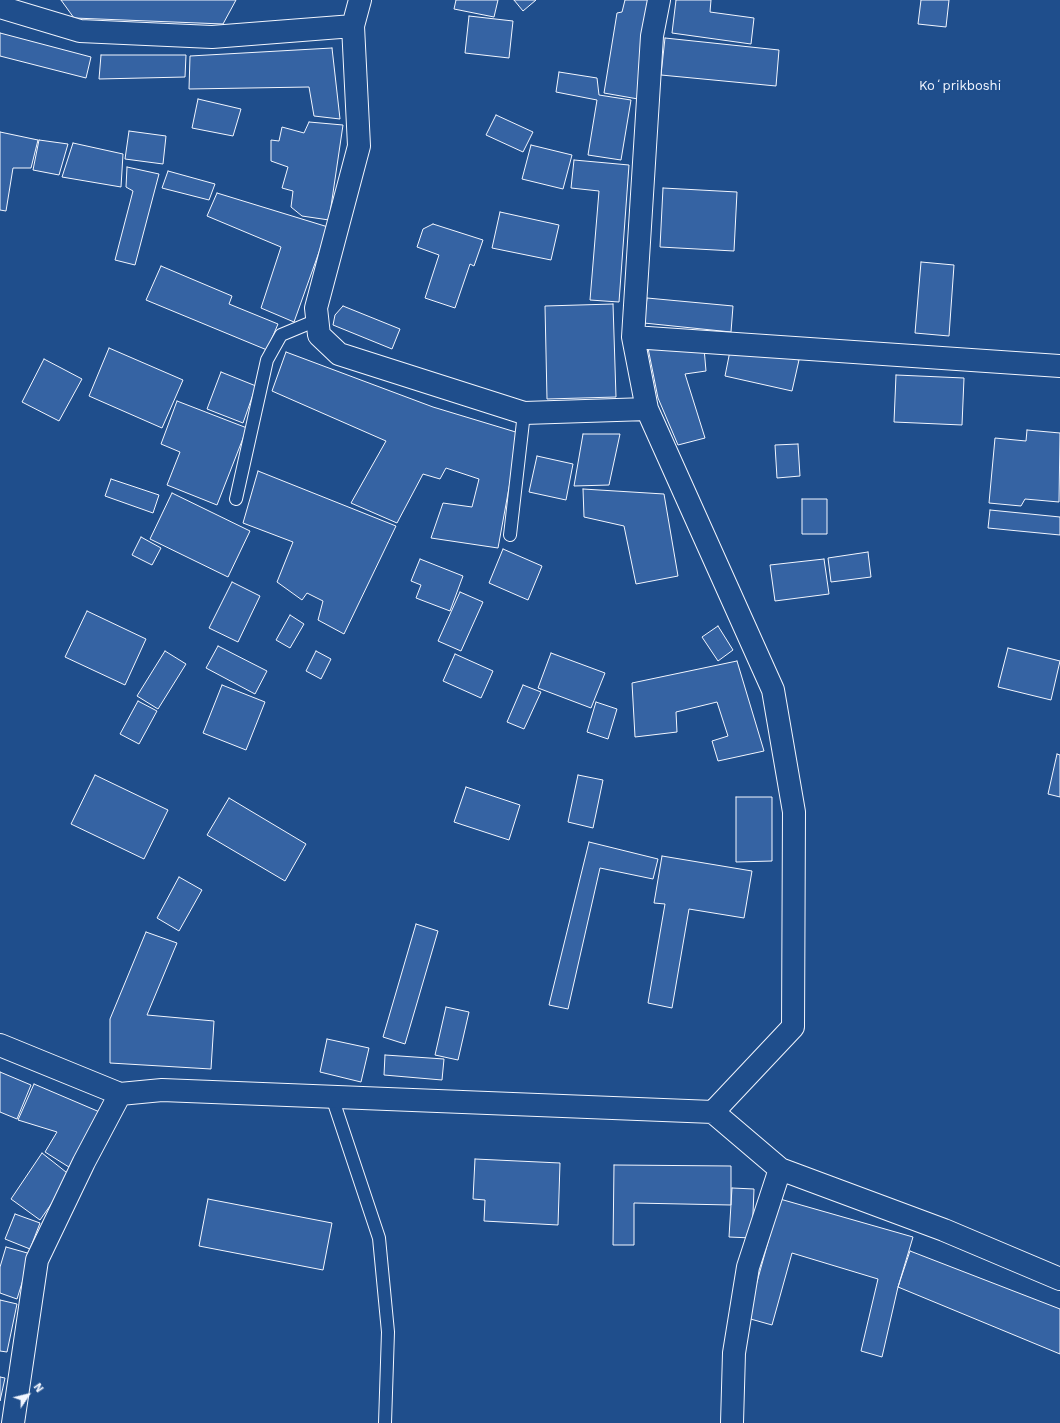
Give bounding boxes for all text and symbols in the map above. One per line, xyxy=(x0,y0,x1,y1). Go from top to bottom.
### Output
district label: Koʻprikboshi xyxy=(919,78,1001,94)
north arrow xyxy=(8,1375,48,1415)
text: N xyxy=(31,1381,46,1395)

